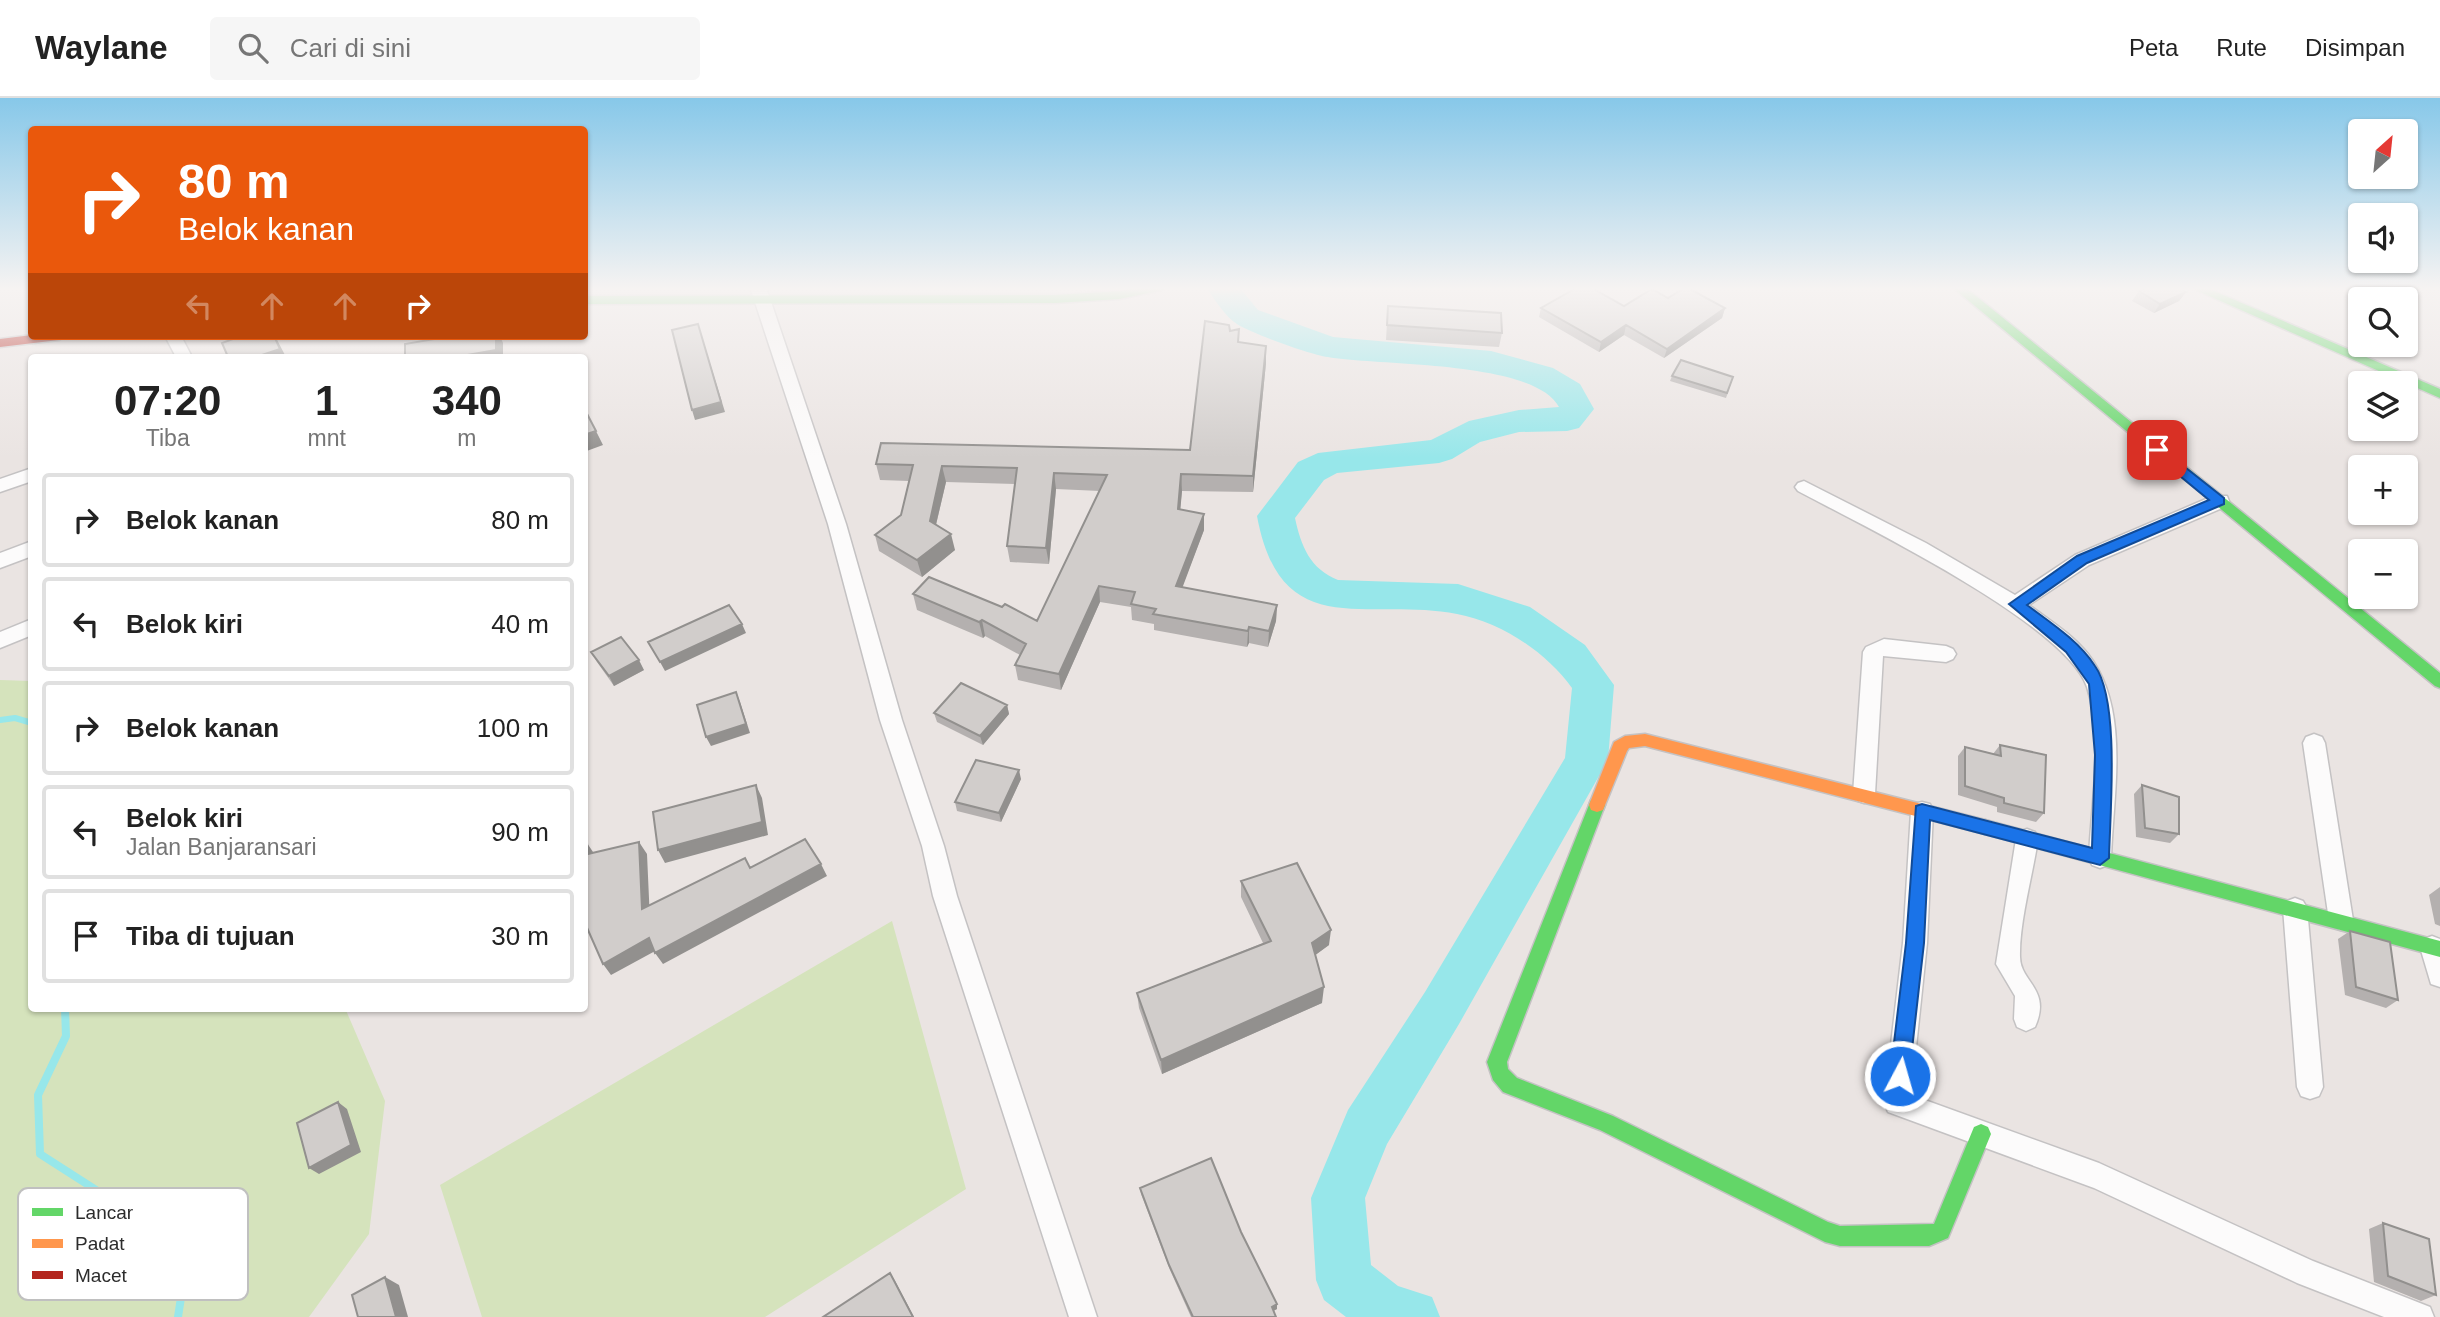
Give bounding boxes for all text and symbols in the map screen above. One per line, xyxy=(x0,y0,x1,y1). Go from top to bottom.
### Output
search box xyxy=(210,17,700,80)
text: Waylane xyxy=(35,29,168,66)
icon: search xyxy=(234,29,272,67)
text: Cari di sini xyxy=(290,33,411,63)
text: Peta xyxy=(2129,34,2178,61)
text: Rute xyxy=(2216,34,2267,61)
text: Disimpan xyxy=(2305,34,2405,61)
north arrow xyxy=(2348,119,2418,189)
map controls xyxy=(2348,119,2418,609)
icon: right xyxy=(63,154,154,245)
text: 80 m xyxy=(178,154,290,208)
button: sound xyxy=(2348,203,2418,273)
text: Belok kanan xyxy=(178,211,354,247)
icon: left xyxy=(180,287,218,325)
icon: ahead xyxy=(253,287,291,325)
icon: ahead xyxy=(326,287,364,325)
icon: right xyxy=(399,287,437,325)
button: search xyxy=(2348,287,2418,357)
button: layers xyxy=(2348,371,2418,441)
text: 07:20 xyxy=(114,377,221,424)
text: 1 xyxy=(315,377,338,424)
text: 340 xyxy=(432,377,502,424)
pin xyxy=(2127,420,2187,480)
text: Tiba xyxy=(146,425,190,451)
text: mnt xyxy=(307,425,346,451)
text: m xyxy=(457,425,476,451)
icon: arrive xyxy=(2138,431,2176,469)
button: + xyxy=(2348,455,2418,525)
icon: right xyxy=(67,501,105,539)
text: Belok kanan xyxy=(126,505,279,535)
text: 80 m xyxy=(491,505,549,535)
button: − xyxy=(2348,539,2418,609)
icon: left xyxy=(67,605,105,643)
text: Belok kiri xyxy=(126,609,243,639)
text: 40 m xyxy=(491,609,549,639)
icon: right xyxy=(67,709,105,747)
text: Belok kanan xyxy=(126,713,279,743)
text: 100 m xyxy=(477,713,549,743)
text: Belok kiri xyxy=(126,803,243,833)
icon: left xyxy=(67,813,105,851)
text: 90 m xyxy=(491,817,549,847)
text: Jalan Banjaransari xyxy=(126,834,317,860)
icon: arrive xyxy=(67,917,105,955)
text: Tiba di tujuan xyxy=(126,921,295,951)
text: 30 m xyxy=(491,921,549,951)
position arrow xyxy=(1863,1039,1937,1113)
legend xyxy=(18,1188,248,1300)
text: Lancar xyxy=(75,1202,134,1223)
text: Padat xyxy=(75,1233,125,1254)
text: Macet xyxy=(75,1265,127,1286)

